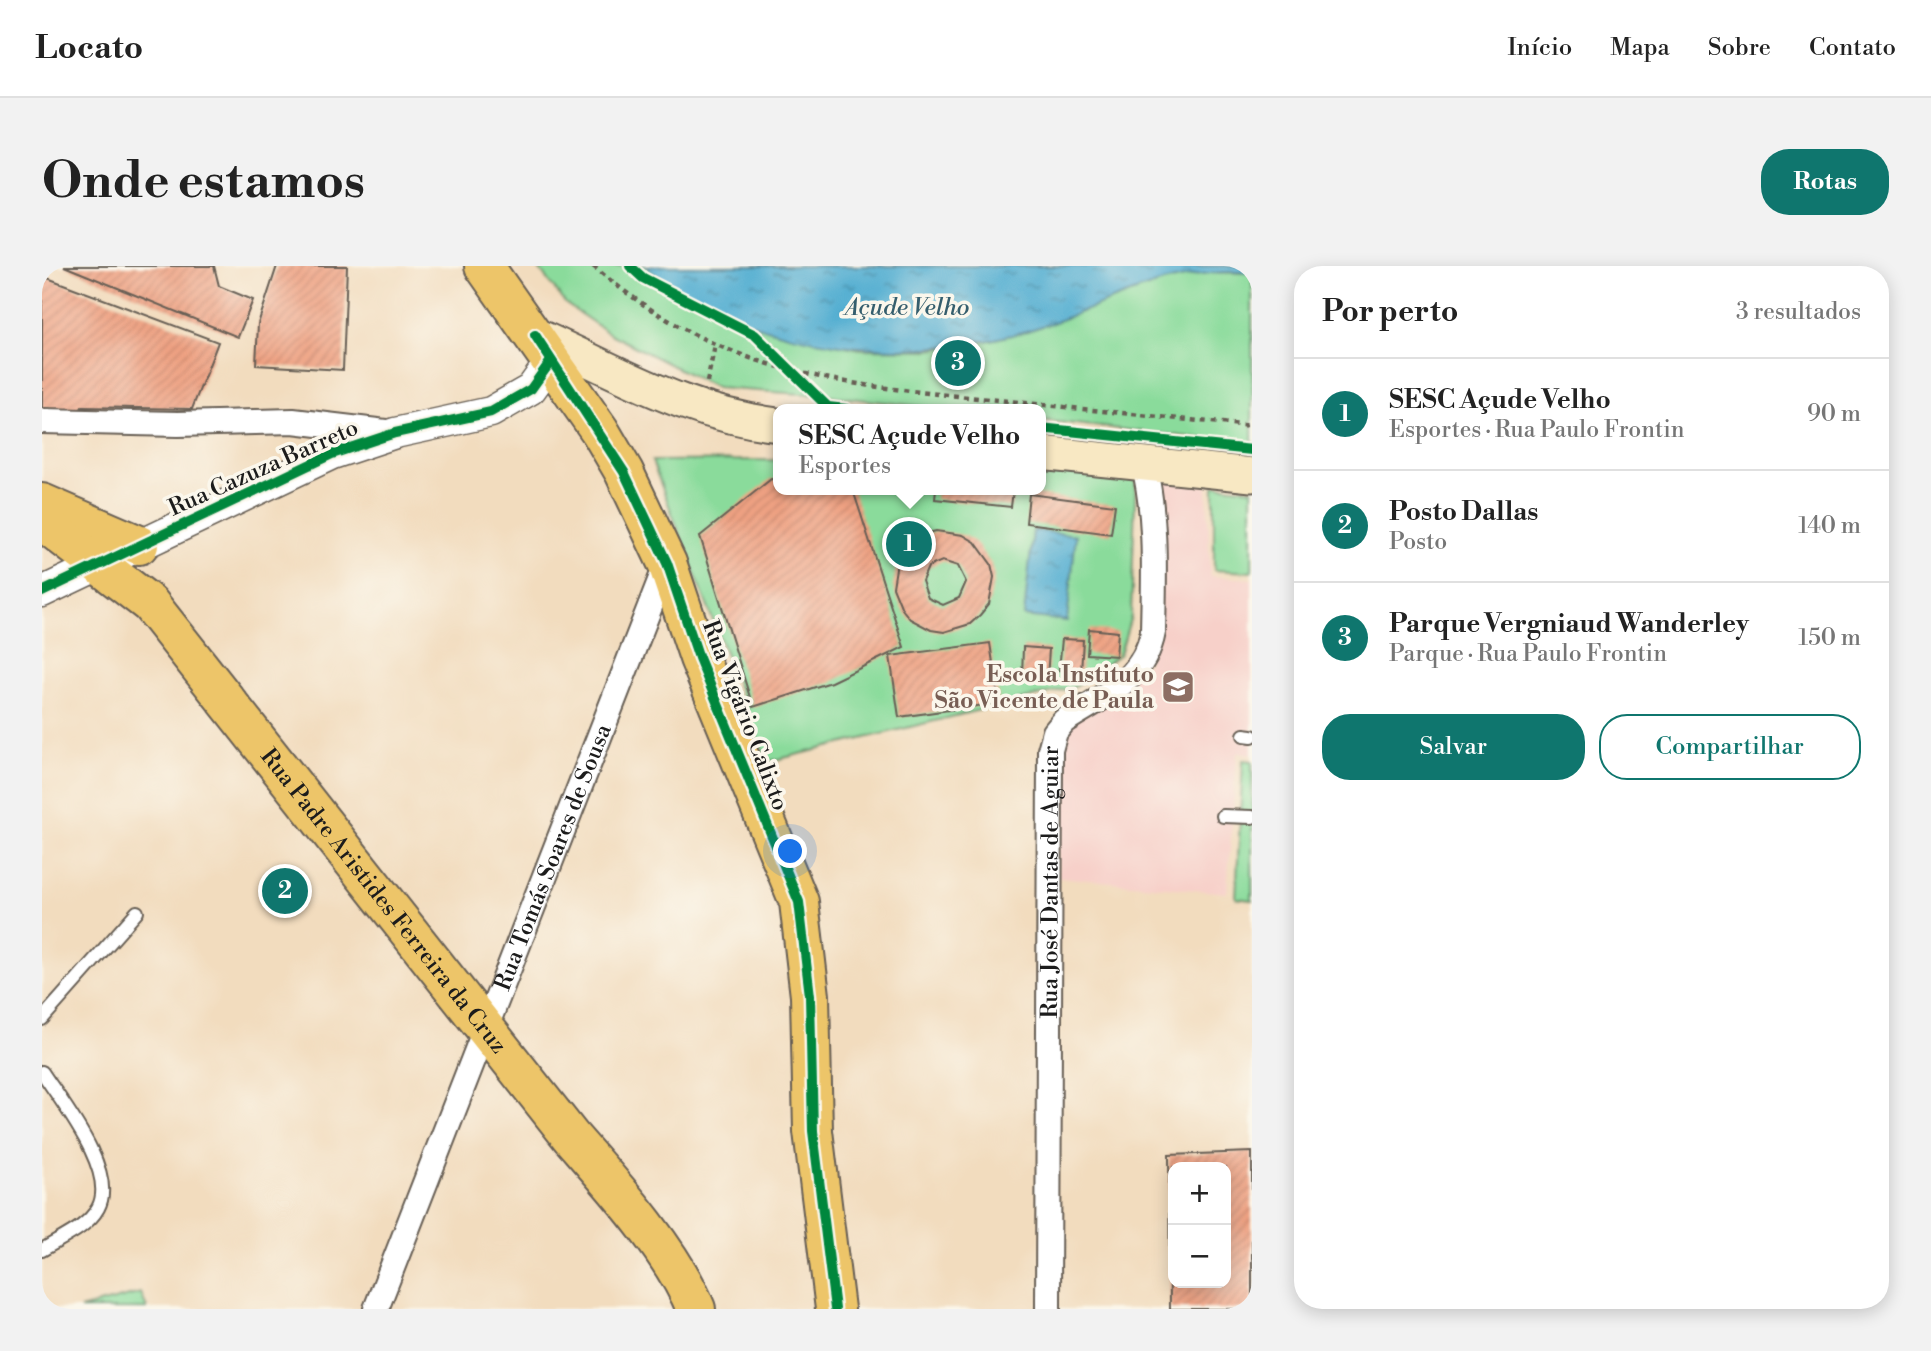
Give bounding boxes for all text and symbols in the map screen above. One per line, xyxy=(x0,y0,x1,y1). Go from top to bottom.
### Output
text: Locato xyxy=(35,28,143,69)
text: Início xyxy=(1508,33,1572,63)
text: Mapa xyxy=(1610,33,1670,63)
text: Sobre xyxy=(1708,33,1771,63)
text: Contato xyxy=(1809,33,1896,63)
button: Rotas xyxy=(1761,149,1889,215)
text: Onde estamos xyxy=(42,152,365,213)
water label: Açude Velho xyxy=(842,293,969,323)
text: Por perto xyxy=(1322,293,1458,331)
text: 3 resultados xyxy=(1736,298,1861,326)
pin: 3 xyxy=(935,337,981,389)
text: SESC Açude Velho xyxy=(1389,384,1611,416)
text: 1 xyxy=(1339,400,1351,428)
text: 90 m xyxy=(1807,400,1861,428)
popup xyxy=(773,404,1046,495)
street label: Rua Cazuza Barreto xyxy=(164,413,363,522)
text: Esportes · Rua Paulo Frontin xyxy=(1389,416,1684,444)
text: SESC Açude Velho xyxy=(799,420,1020,452)
text: Esportes xyxy=(799,452,891,480)
text: Posto Dallas xyxy=(1389,496,1538,528)
text: 2 xyxy=(1338,512,1352,540)
text: 140 m xyxy=(1798,512,1861,540)
pin: 1 xyxy=(886,518,932,570)
text: Posto xyxy=(1389,528,1447,556)
text: Parque Vergniaud Wanderley xyxy=(1389,608,1749,640)
street label: Rua Vigário Calixto xyxy=(696,616,794,814)
text: 3 xyxy=(1338,624,1352,652)
text: 150 m xyxy=(1798,624,1861,652)
text: Parque · Rua Paulo Frontin xyxy=(1389,640,1667,668)
place label: Escola Instituto São Vicente de Paula xyxy=(935,661,1155,715)
school or university icon: Escola Instituto São Vicente de Paula xyxy=(1159,668,1197,706)
button: Salvar xyxy=(1322,714,1585,780)
button: Compartilhar xyxy=(1599,714,1861,780)
street label: Rua Tomás Soares de Sousa xyxy=(489,720,618,995)
street label: Rua Padre Aristides Ferreira da Cruz xyxy=(254,743,512,1059)
street label: Rua José Dantas de Aguiar xyxy=(1036,745,1065,1019)
your location xyxy=(773,834,807,868)
pin: 2 xyxy=(262,865,308,917)
map controls xyxy=(1168,1162,1231,1288)
button: + xyxy=(1168,1162,1231,1225)
button: − xyxy=(1168,1225,1231,1288)

